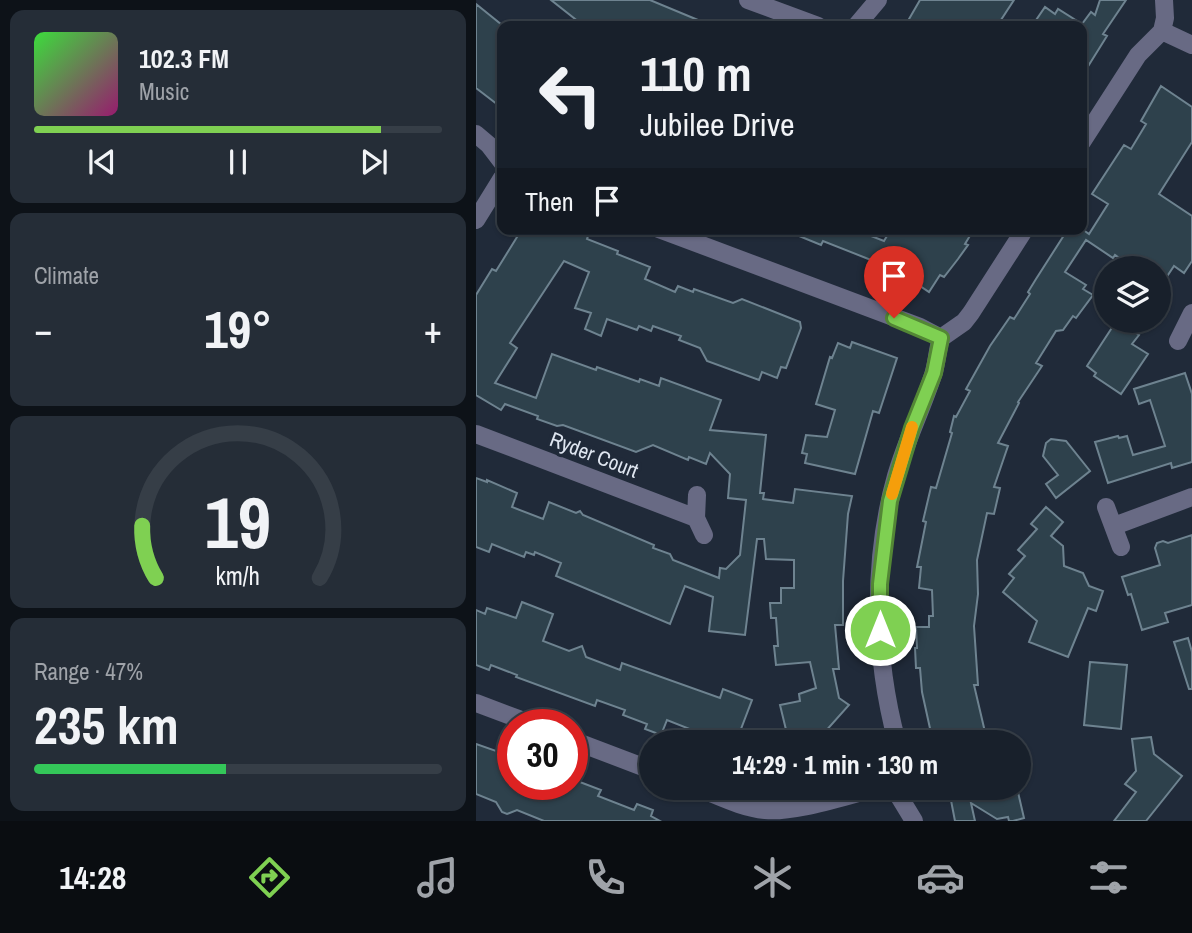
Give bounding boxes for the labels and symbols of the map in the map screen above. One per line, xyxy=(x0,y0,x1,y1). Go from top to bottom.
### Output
pin xyxy=(864,246,924,318)
street label: Ryder Court xyxy=(546,424,643,485)
position arrow xyxy=(843,593,917,667)
speed limit sign: 30 xyxy=(497,709,588,800)

